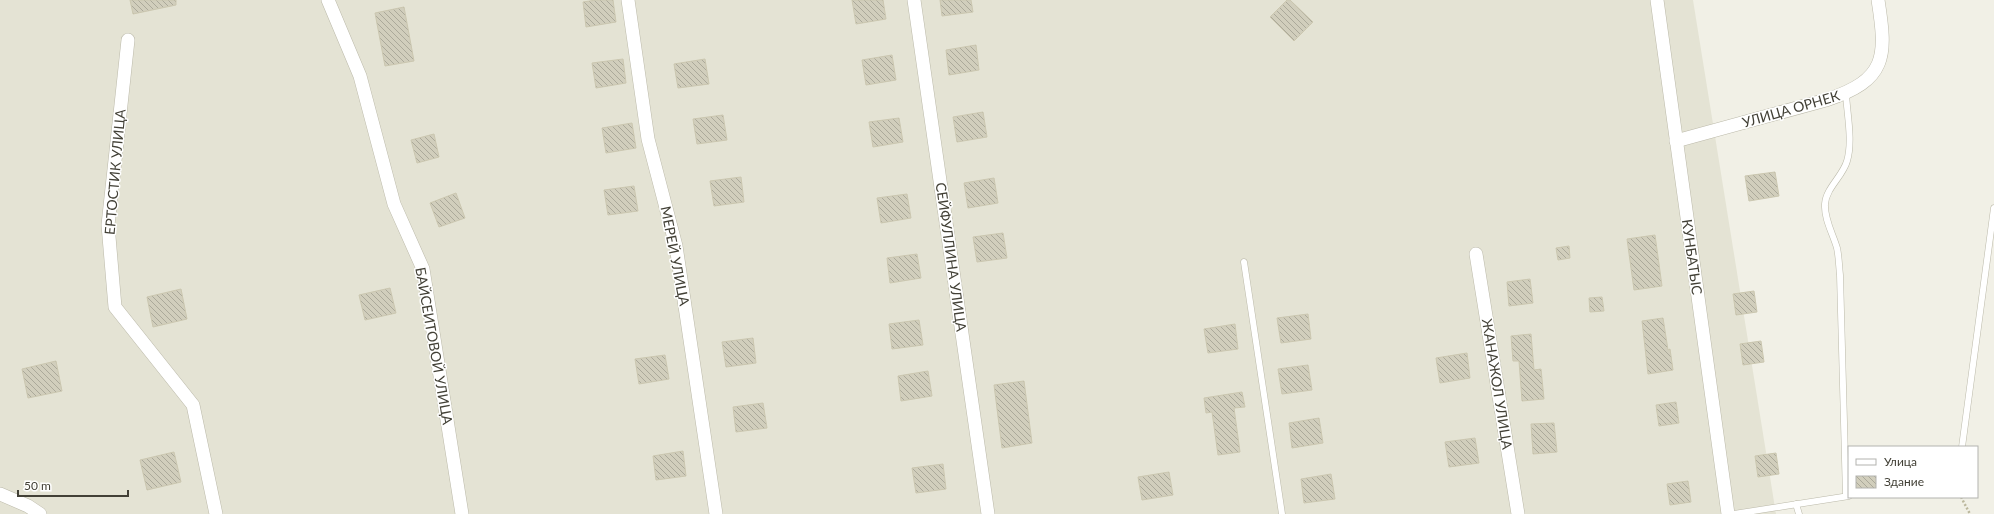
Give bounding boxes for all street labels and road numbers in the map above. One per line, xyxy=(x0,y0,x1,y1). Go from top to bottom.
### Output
street label: УЛИЦА ОРНЕК xyxy=(1740,86,1842,131)
street label: ЕРТОСТИК УЛИЦА xyxy=(101,108,129,235)
street label: СЕЙФУЛЛИНА УЛИЦА xyxy=(933,181,970,333)
street label: МЕРЕЙ УЛИЦА xyxy=(658,205,694,308)
street label: КУНБАТЫС xyxy=(1679,218,1706,296)
street label: БАЙСЕИТОВОЙ УЛИЦА xyxy=(412,266,457,426)
street label: ЖАНАЖОЛ УЛИЦА xyxy=(1479,317,1516,451)

